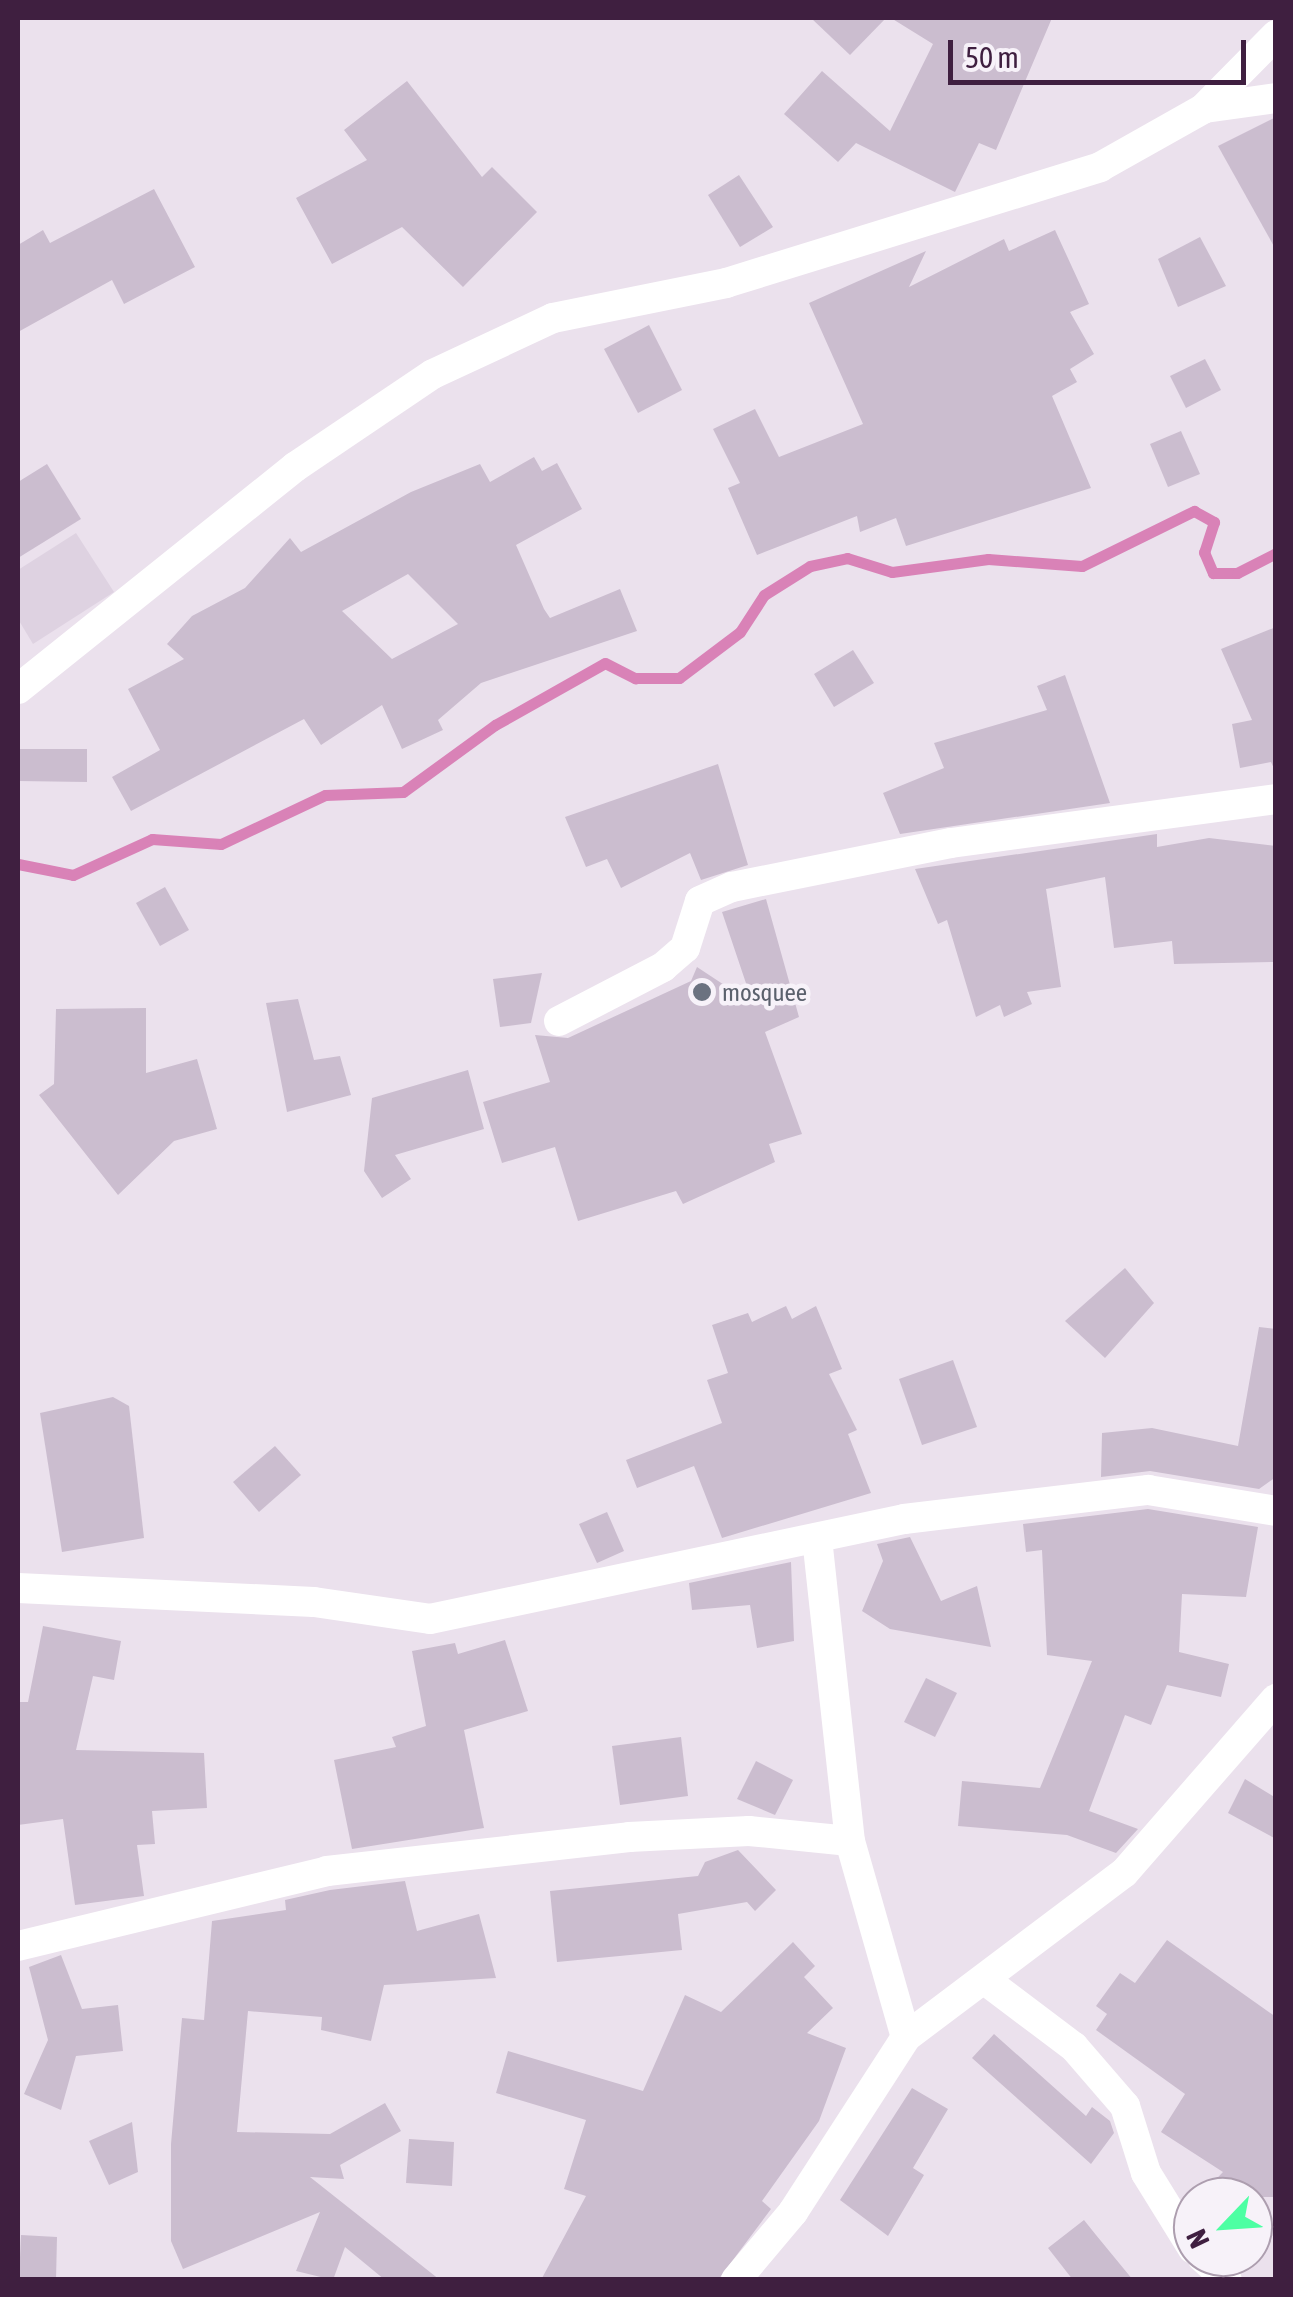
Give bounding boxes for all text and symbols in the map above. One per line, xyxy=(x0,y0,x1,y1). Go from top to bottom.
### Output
scale bar xyxy=(953,20,1250,82)
text: 50 m xyxy=(965,40,1019,74)
place label: mosquee xyxy=(722,977,807,1007)
marker: mosquee xyxy=(691,981,713,1003)
north arrow xyxy=(1173,2177,1273,2277)
text: N xyxy=(1180,2225,1216,2253)

